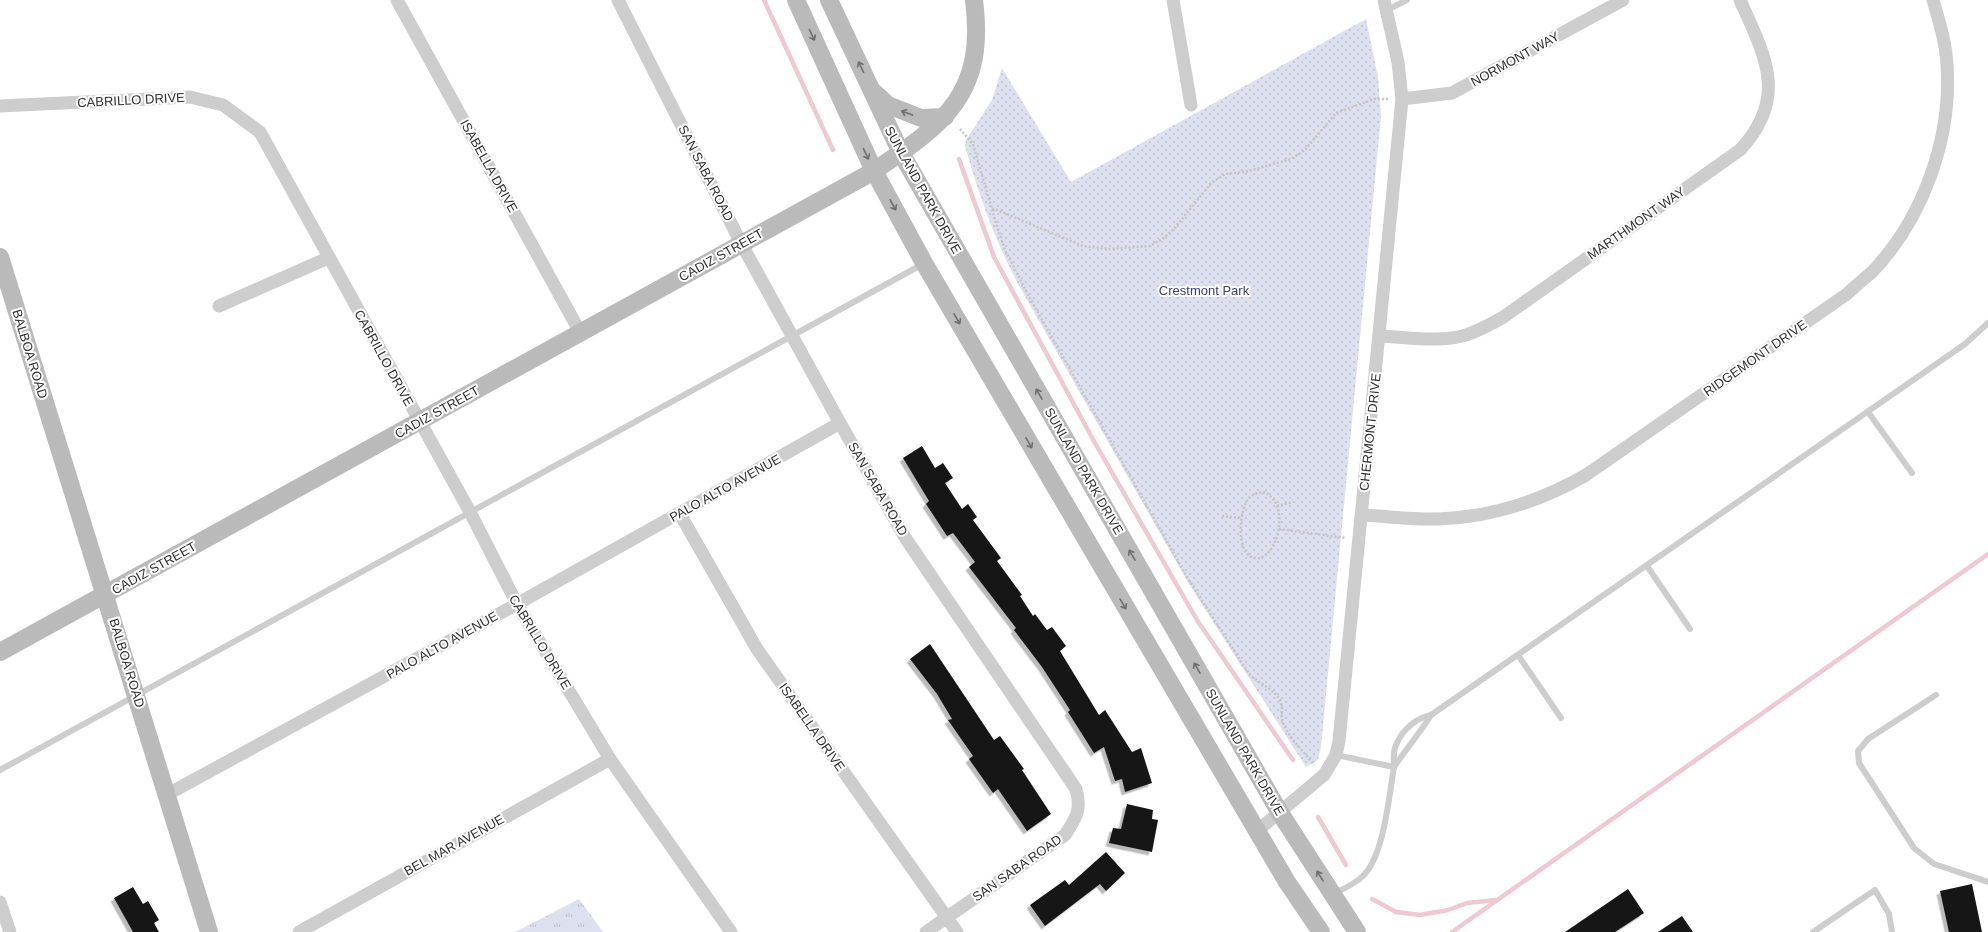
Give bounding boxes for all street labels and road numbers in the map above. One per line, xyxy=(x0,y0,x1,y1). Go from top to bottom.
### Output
street label: NORMONT WAY xyxy=(1468,28,1562,89)
street label: CABRILLO DRIVE xyxy=(77,90,185,110)
street label: ISABELLA DRIVE xyxy=(457,117,521,215)
street label: SAN SABA ROAD xyxy=(675,123,737,223)
street label: SUNLAND PARK DRIVE xyxy=(882,124,965,257)
street label: MARTHMONT WAY xyxy=(1584,183,1688,262)
street label: CADIZ STREET xyxy=(676,226,766,284)
street label: CABRILLO DRIVE xyxy=(351,307,417,409)
street label: BALBOA ROAD xyxy=(9,308,51,400)
street label: RIDGEMONT DRIVE xyxy=(1700,317,1810,399)
street label: CHERMONT DRIVE xyxy=(1356,372,1384,492)
street label: CADIZ STREET xyxy=(392,383,482,441)
street label: SUNLAND PARK DRIVE xyxy=(1042,405,1127,537)
street label: SAN SABA ROAD xyxy=(845,440,911,538)
street label: PALO ALTO AVENUE xyxy=(667,451,783,525)
street label: CADIZ STREET xyxy=(109,539,199,597)
street label: CABRILLO DRIVE xyxy=(506,592,574,692)
street label: PALO ALTO AVENUE xyxy=(384,608,500,682)
street label: BALBOA ROAD xyxy=(106,617,148,709)
street label: ISABELLA DRIVE xyxy=(776,680,848,774)
street label: SUNLAND PARK DRIVE xyxy=(1203,686,1288,818)
street label: BEL MAR AVENUE xyxy=(401,811,507,879)
street label: SAN SABA ROAD xyxy=(969,832,1065,904)

